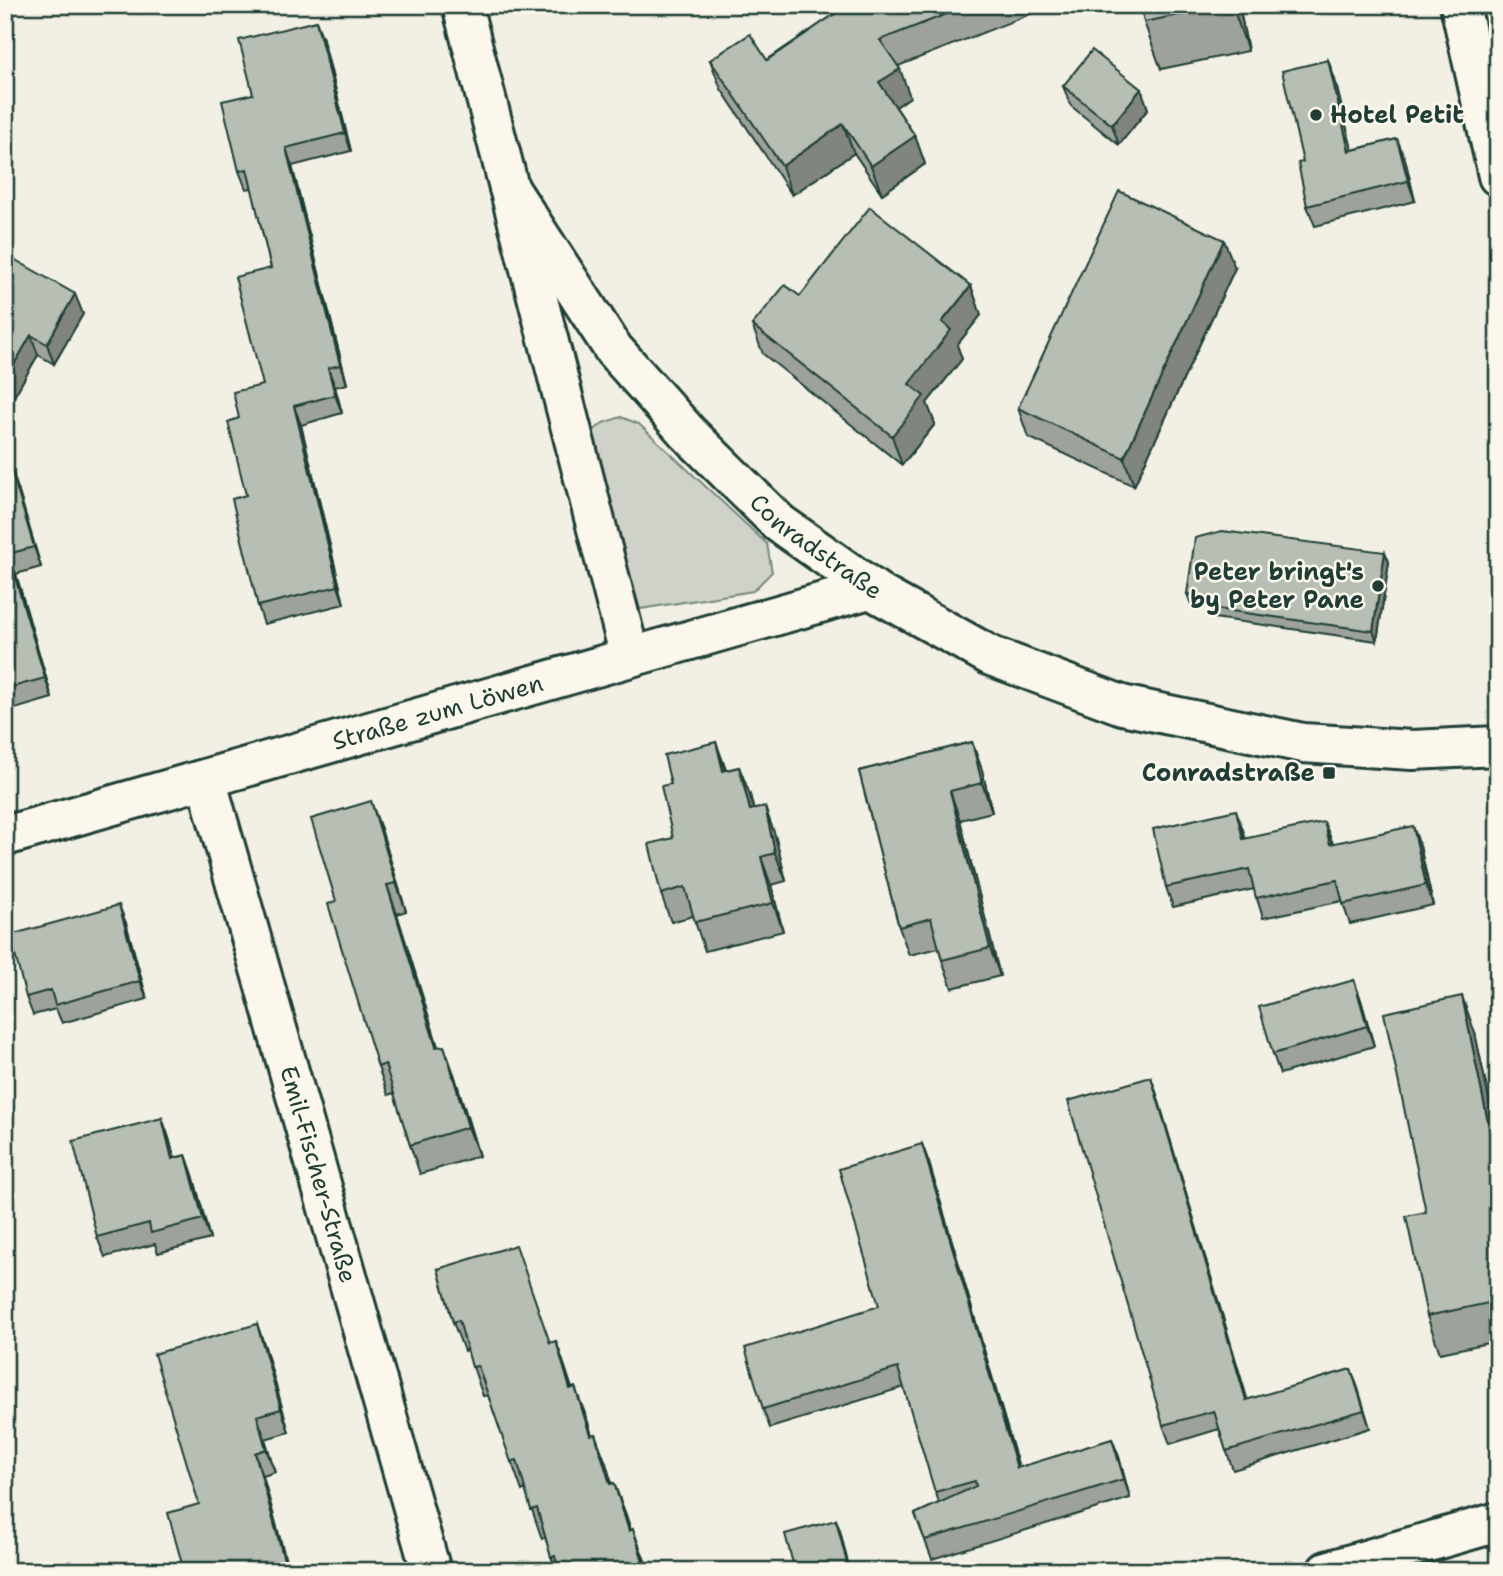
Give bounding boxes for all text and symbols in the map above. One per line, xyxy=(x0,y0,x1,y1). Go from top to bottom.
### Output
place label: Hotel Petit xyxy=(1330,99,1464,131)
marker: Hotel Petit xyxy=(1308,107,1324,123)
street label: Conradstraße xyxy=(743,487,889,607)
place label: Peter bringt's by Peter Pane xyxy=(1190,556,1364,616)
marker: Peter bringt's by Peter Pane xyxy=(1370,578,1386,594)
street label: Straße zum Löwen xyxy=(329,667,547,758)
place label: Conradstraße xyxy=(1142,757,1315,789)
marker: Conradstraße xyxy=(1321,765,1337,781)
street label: Emil-Fischer-Straße xyxy=(272,1062,364,1287)

